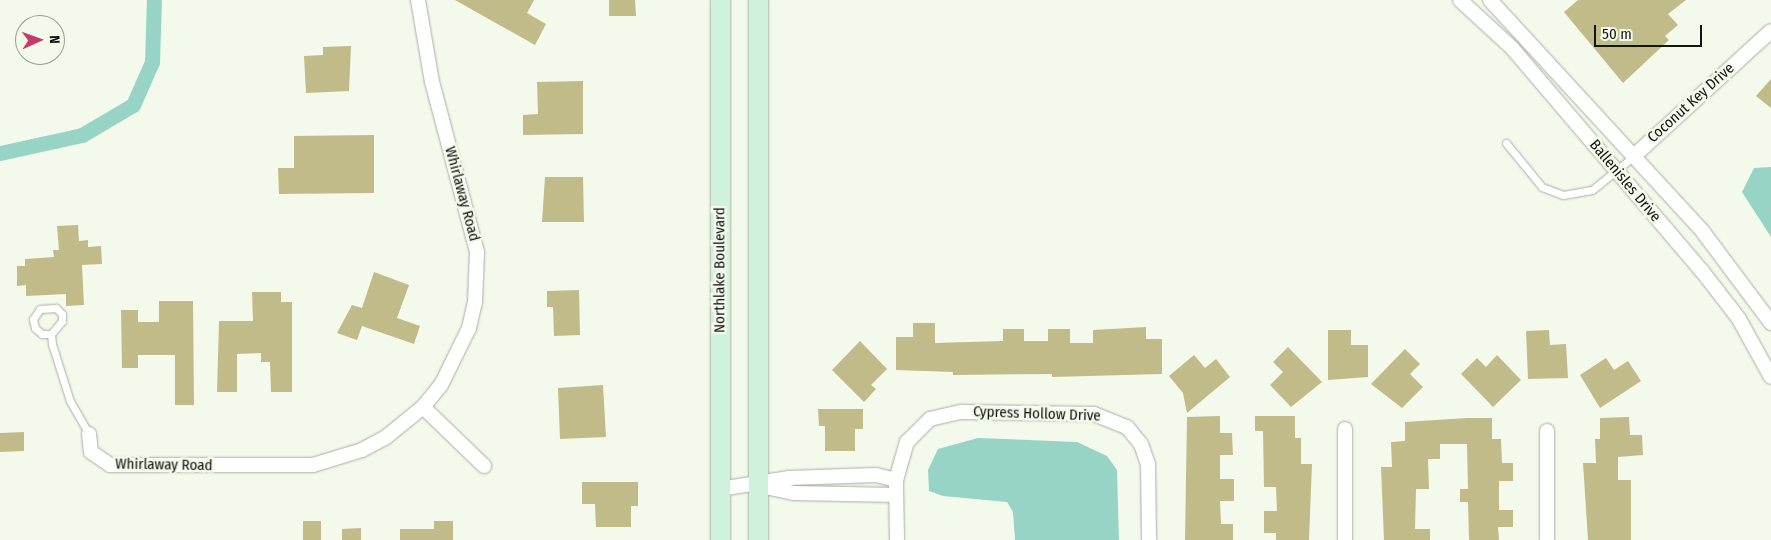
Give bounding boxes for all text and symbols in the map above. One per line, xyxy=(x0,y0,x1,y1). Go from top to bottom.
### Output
north arrow xyxy=(15,15,65,65)
scale bar xyxy=(1596,15,1704,47)
text: 50 m xyxy=(1602,25,1632,43)
text: N xyxy=(46,35,63,44)
street label: Coconut Key Drive xyxy=(1644,59,1738,147)
street label: Ballenisles Drive xyxy=(1585,136,1665,226)
street label: Whirlaway Road xyxy=(441,145,483,243)
street label: Northlake Boulevard xyxy=(711,207,729,333)
street label: Cypress Hollow Drive xyxy=(973,403,1101,425)
street label: Whirlaway Road xyxy=(115,455,213,475)

